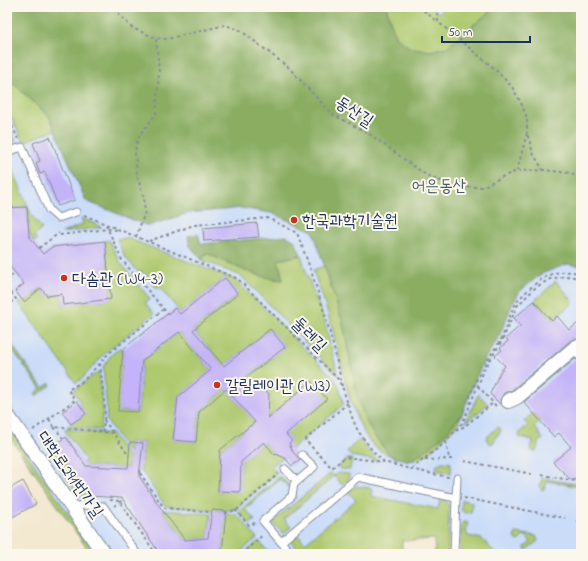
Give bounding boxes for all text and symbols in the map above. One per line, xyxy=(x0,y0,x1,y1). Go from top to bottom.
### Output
scale bar xyxy=(442,18,530,44)
text: 50 m xyxy=(448,24,472,42)
street label: 동산길 xyxy=(330,91,378,134)
park label: 어은동산 xyxy=(412,174,466,199)
place label: 한국과학기술원 xyxy=(302,209,398,234)
marker: 한국과학기술원 xyxy=(289,215,299,225)
place label: 다솜관 (W4-3) xyxy=(72,267,163,292)
marker: 다솜관 (W4-3) xyxy=(59,273,69,283)
street label: 둘레길 xyxy=(286,312,333,359)
place label: 갈릴레이관 (W3) xyxy=(225,374,330,399)
marker: 갈릴레이관 (W3) xyxy=(212,380,222,390)
street label: 대학로291번가길 xyxy=(31,426,109,524)

